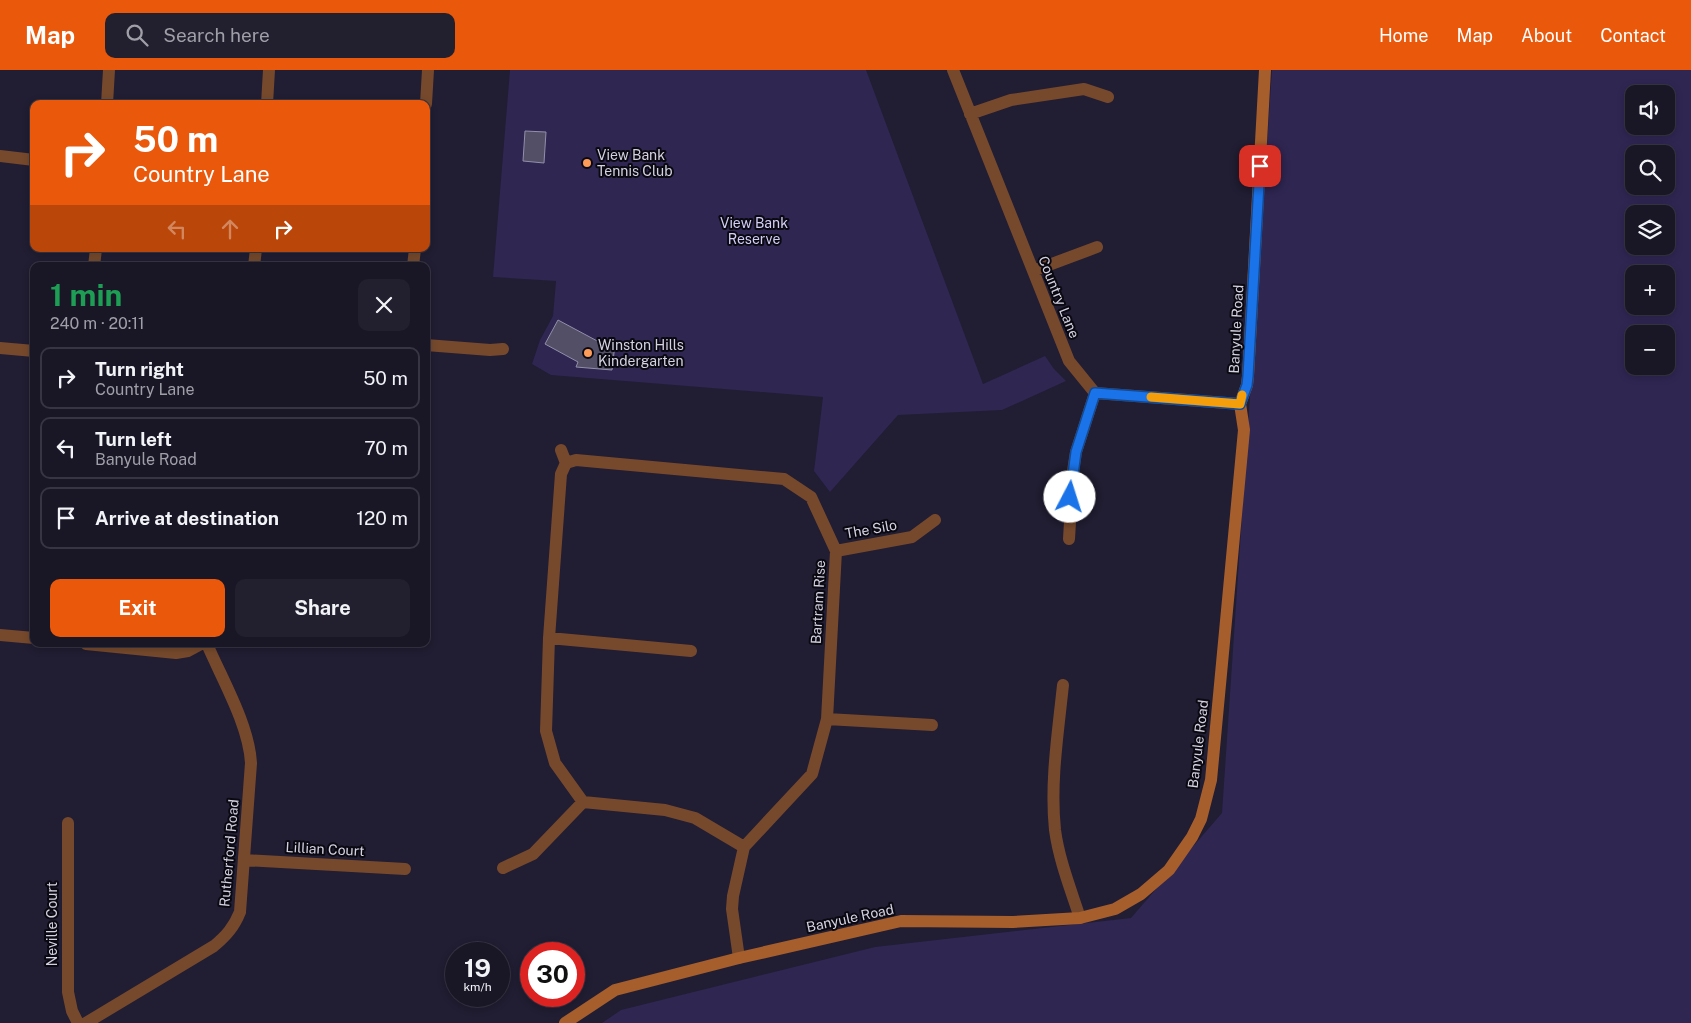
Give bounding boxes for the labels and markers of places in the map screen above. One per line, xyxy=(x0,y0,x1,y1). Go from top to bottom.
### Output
pin xyxy=(1239,145,1281,187)
place label: View Bank Tennis Club xyxy=(597,147,673,179)
marker: View Bank Tennis Club xyxy=(581,157,593,169)
place label: Winston Hills Kindergarten xyxy=(598,337,684,369)
marker: Winston Hills Kindergarten xyxy=(582,347,594,359)

